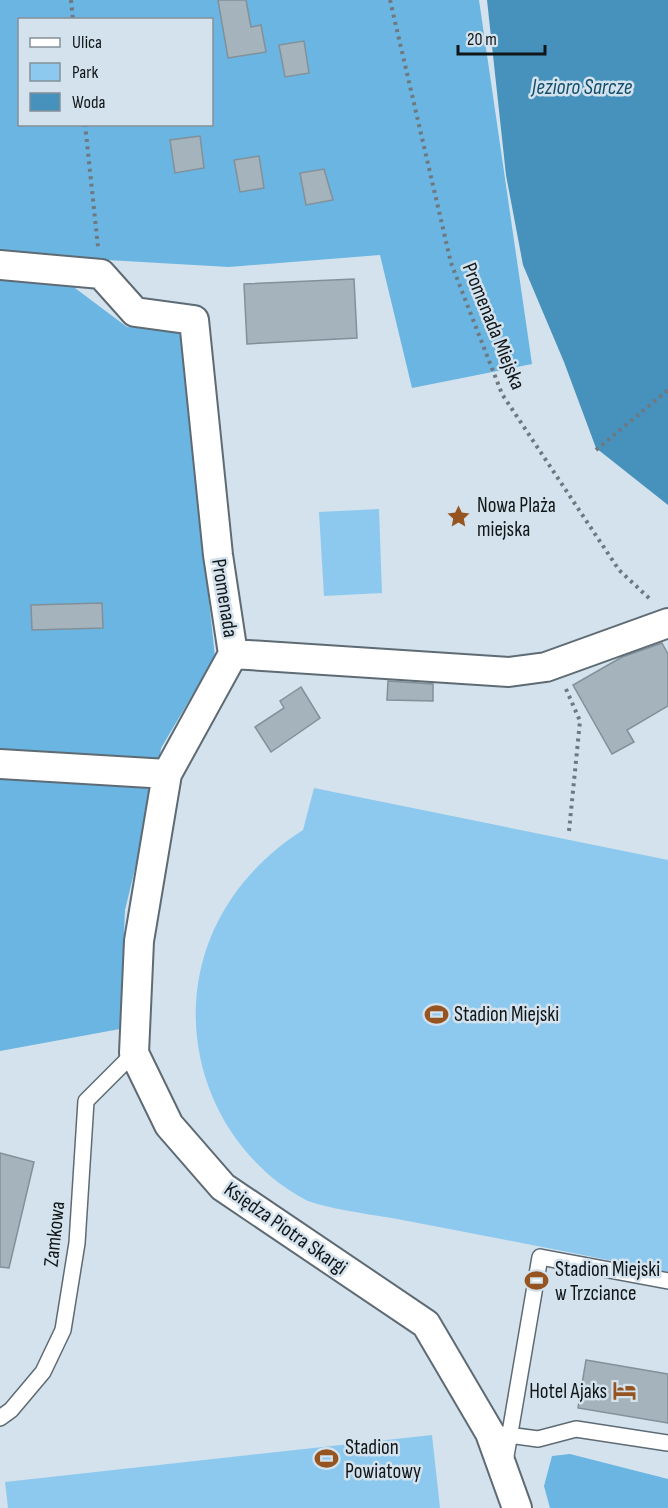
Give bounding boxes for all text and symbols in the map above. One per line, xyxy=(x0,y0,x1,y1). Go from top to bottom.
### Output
legend xyxy=(18,18,213,126)
scale bar xyxy=(458,18,545,56)
text: 20 m xyxy=(467,29,497,50)
text: Ulica xyxy=(72,32,102,53)
text: Park xyxy=(72,62,98,83)
water label: Jezioro Sarcze xyxy=(530,74,633,101)
text: Woda xyxy=(72,92,105,113)
street label: Promenada Miejska xyxy=(457,259,530,393)
place label: Nowa Plaża miejska xyxy=(477,493,556,542)
place icon: Nowa Plaża miejska xyxy=(446,504,472,530)
street label: Promenada xyxy=(206,557,243,639)
sports icon: Stadion Miejski xyxy=(423,1001,449,1027)
place label: Stadion Miejski xyxy=(454,1002,559,1027)
street label: Księdza Piotra Skargi xyxy=(219,1177,352,1280)
street label: Zamkowa xyxy=(39,1200,70,1268)
place label: Stadion Miejski w Trzciance xyxy=(555,1257,660,1306)
sports icon: Stadion Miejski w Trzciance xyxy=(524,1268,550,1294)
hotel icon: Hotel Ajaks xyxy=(612,1378,638,1404)
place label: Hotel Ajaks xyxy=(529,1379,607,1404)
place label: Stadion Powiatowy xyxy=(345,1435,421,1484)
sports icon: Stadion Powiatowy xyxy=(314,1446,340,1472)

